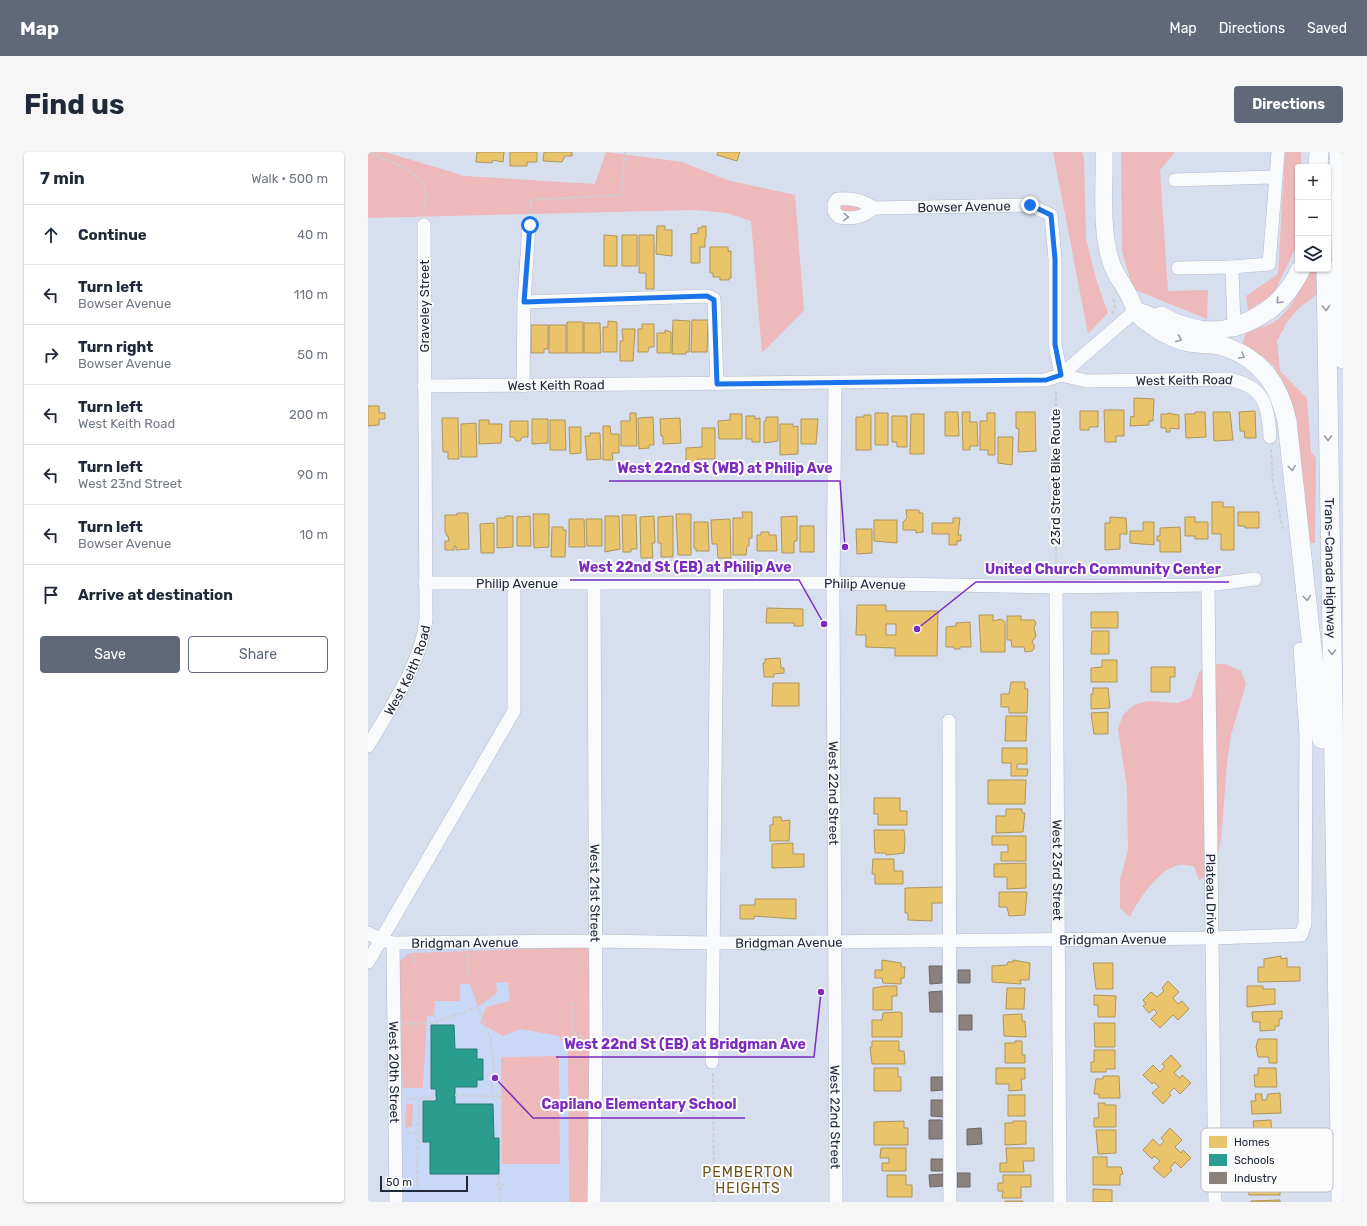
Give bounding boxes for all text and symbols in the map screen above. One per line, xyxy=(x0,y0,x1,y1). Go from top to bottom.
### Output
text: Map xyxy=(20,17,59,40)
text: Map xyxy=(1170,20,1197,37)
text: Directions xyxy=(1219,20,1285,37)
text: Saved xyxy=(1307,20,1347,37)
button: Directions xyxy=(1234,86,1343,123)
text: Find us xyxy=(24,88,124,121)
map controls xyxy=(1295,164,1331,272)
button: + xyxy=(1295,164,1331,200)
text: 7 min xyxy=(40,168,85,188)
text: Walk · 500 m xyxy=(251,171,328,186)
route end xyxy=(1021,196,1039,214)
street label: Bowser Avenue xyxy=(917,198,1011,215)
button: − xyxy=(1295,200,1331,236)
one-way arrow xyxy=(843,213,849,221)
route start xyxy=(521,216,539,234)
icon: ahead xyxy=(40,224,62,246)
text: Continue xyxy=(78,226,147,244)
text: 40 m xyxy=(297,227,328,242)
button: layers xyxy=(1295,236,1331,272)
street label: Graveley Street xyxy=(417,260,432,352)
text: Turn left xyxy=(78,278,143,296)
icon: left xyxy=(40,284,62,306)
text: 110 m xyxy=(294,287,328,302)
text: Bowser Avenue xyxy=(78,296,171,311)
one-way arrow xyxy=(1276,296,1284,304)
one-way arrow xyxy=(1322,305,1330,311)
one-way arrow xyxy=(1176,334,1183,342)
text: Turn right xyxy=(78,338,153,356)
icon: right xyxy=(40,344,62,366)
text: 50 m xyxy=(297,347,328,362)
one-way arrow xyxy=(1238,351,1246,358)
text: Bowser Avenue xyxy=(78,356,171,371)
street label: West Keith Road xyxy=(1136,371,1234,388)
street label: West Keith Road xyxy=(507,377,605,393)
text: Turn left xyxy=(78,398,143,416)
icon: left xyxy=(40,404,62,426)
text: 200 m xyxy=(289,407,328,422)
street label: 23rd Street Bike Route xyxy=(1048,409,1063,545)
text: West Keith Road xyxy=(78,416,175,431)
one-way arrow xyxy=(1324,435,1333,441)
callout: West 22nd St (WB) at Philip Ave xyxy=(609,455,840,481)
text: Turn left xyxy=(78,458,143,476)
text: West 22nd St (WB) at Philip Ave xyxy=(617,460,833,477)
icon: left xyxy=(40,464,62,486)
one-way arrow xyxy=(1288,465,1297,471)
text: 90 m xyxy=(297,467,328,482)
text: West 23nd Street xyxy=(78,476,182,491)
street label: Trans-Canada Highway xyxy=(1322,497,1339,638)
text: Turn left xyxy=(78,518,143,536)
icon: left xyxy=(40,524,62,546)
text: 10 m xyxy=(299,527,328,542)
text: Bowser Avenue xyxy=(78,536,171,551)
callout: West 22nd St (EB) at Philip Ave xyxy=(570,554,799,580)
callout: United Church Community Center xyxy=(976,556,1229,582)
text: West 22nd St (EB) at Philip Ave xyxy=(579,559,791,576)
text: United Church Community Center xyxy=(985,561,1222,578)
street label: Philip Avenue xyxy=(824,575,906,592)
street label: Philip Avenue xyxy=(476,576,558,591)
icon: arrive xyxy=(40,584,62,606)
text: Arrive at destination xyxy=(78,586,233,604)
one-way arrow xyxy=(1303,594,1312,601)
street label: West Keith Road xyxy=(381,624,433,718)
button: Save xyxy=(40,636,180,673)
button: Share xyxy=(188,636,328,673)
one-way arrow xyxy=(1328,649,1336,655)
street label: West 22nd Street xyxy=(826,741,842,845)
street label: West 23rd Street xyxy=(1050,819,1066,921)
street label: West 21st Street xyxy=(588,844,603,942)
street label: Plateau Drive xyxy=(1204,854,1219,934)
street label: Bridgman Avenue xyxy=(1059,931,1167,948)
street label: Bridgman Avenue xyxy=(411,934,519,951)
street label: Bridgman Avenue xyxy=(735,934,843,951)
street label: West 20th Street xyxy=(386,1021,403,1123)
callout: West 22nd St (EB) at Bridgman Ave xyxy=(556,1031,814,1057)
text: West 22nd St (EB) at Bridgman Ave xyxy=(564,1036,806,1053)
street label: West 22nd Street xyxy=(828,1065,843,1169)
callout: Capilano Elementary School xyxy=(533,1092,745,1118)
text: Capilano Elementary School xyxy=(542,1096,736,1113)
legend xyxy=(1201,1128,1333,1192)
text: Homes xyxy=(1234,1136,1270,1149)
text: Schools xyxy=(1234,1154,1275,1167)
district label: PEMBERTON HEIGHTS xyxy=(702,1164,794,1197)
text: Industry xyxy=(1234,1172,1277,1185)
scale bar xyxy=(380,1174,468,1193)
text: 50 m xyxy=(386,1176,412,1189)

